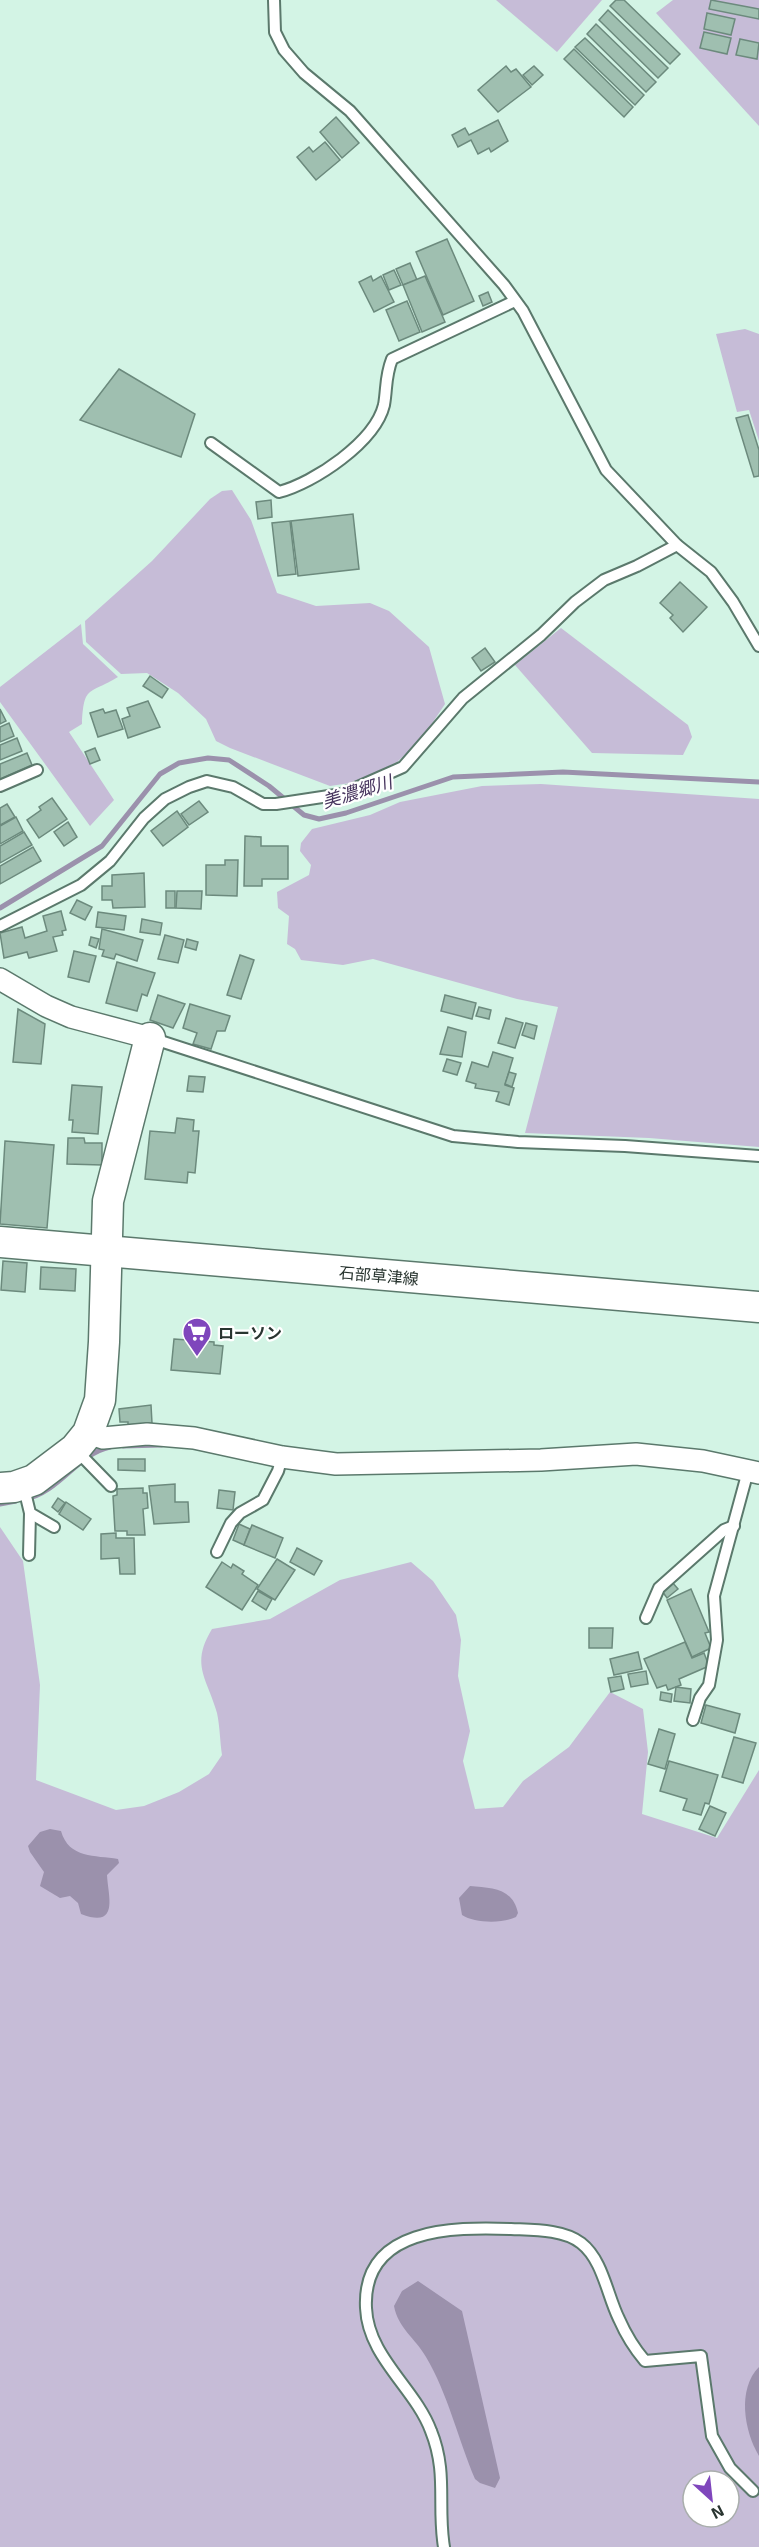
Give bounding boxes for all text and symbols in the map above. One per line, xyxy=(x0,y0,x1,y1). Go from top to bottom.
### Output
water label: 美濃郷川 xyxy=(319,769,397,812)
street label: 石部草津線 xyxy=(338,1262,420,1288)
supermarket icon: ローソン xyxy=(181,1316,213,1358)
place label: ローソン xyxy=(218,1323,282,1342)
north arrow xyxy=(681,2469,741,2529)
text: N xyxy=(709,2502,728,2524)

